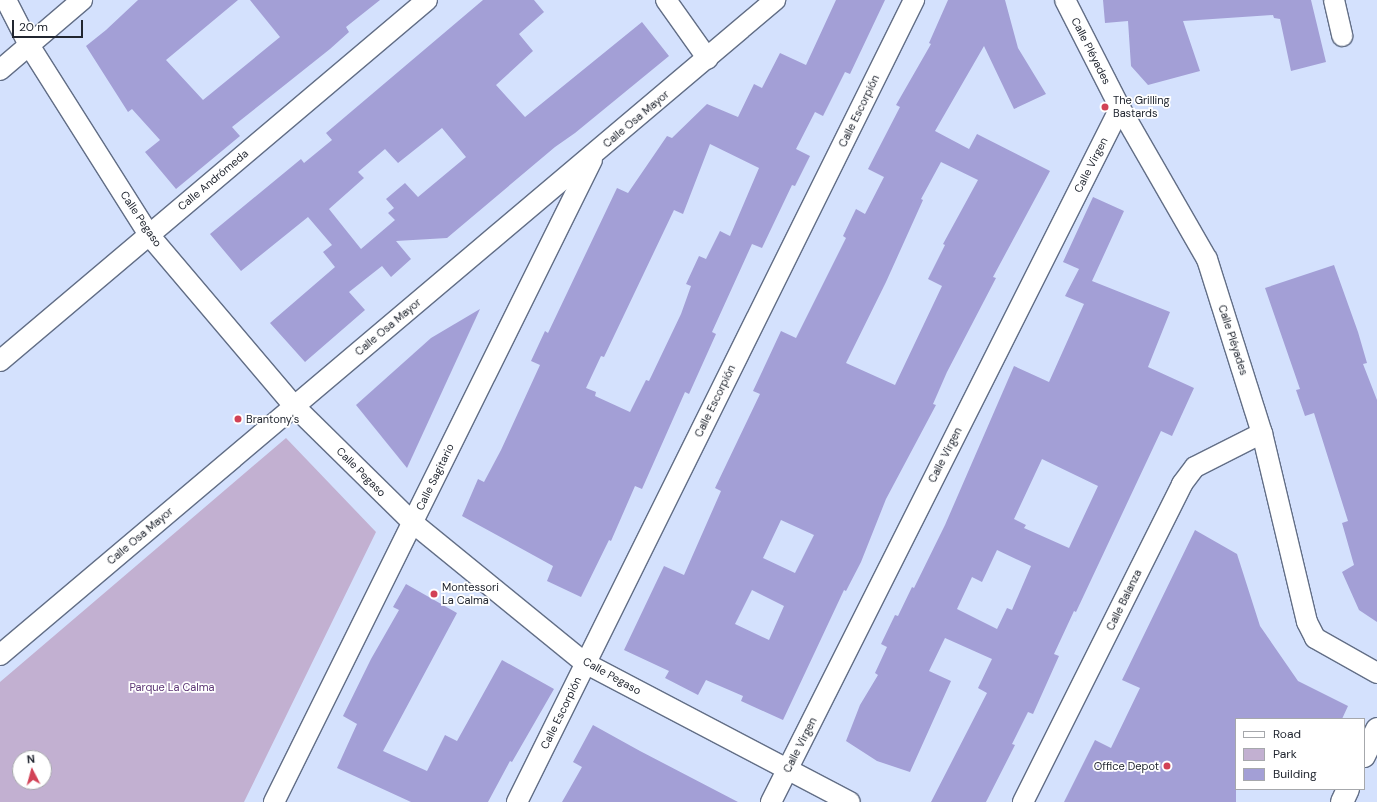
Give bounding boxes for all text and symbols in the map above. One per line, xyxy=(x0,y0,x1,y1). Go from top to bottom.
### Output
scale bar xyxy=(14,12,85,38)
street label: Calle Pléyades xyxy=(1068,15,1114,87)
text: 20 m xyxy=(19,19,48,35)
street label: Calle Escorpión xyxy=(836,73,882,149)
street label: Calle Osa Mayor xyxy=(600,88,672,150)
place label: The Grilling Bastards xyxy=(1113,94,1170,120)
marker: The Grilling Bastards xyxy=(1100,102,1110,112)
street label: Calle Virgen xyxy=(1071,135,1111,195)
street label: Calle Andrómeda xyxy=(175,147,251,213)
street label: Calle Pegaso xyxy=(118,189,164,249)
street label: Calle Osa Mayor xyxy=(352,296,424,358)
street label: Calle Pléyades xyxy=(1215,303,1251,377)
street label: Calle Escorpión xyxy=(692,363,738,439)
place label: Brantony's xyxy=(246,412,299,426)
marker: Brantony's xyxy=(233,414,243,424)
street label: Calle Virgen xyxy=(925,425,965,485)
street label: Calle Sagitario xyxy=(413,441,457,513)
street label: Calle Pegaso xyxy=(334,445,388,499)
street label: Calle Osa Mayor xyxy=(104,505,176,567)
street label: Calle Balanza xyxy=(1104,567,1144,633)
place label: Montessori La Calma xyxy=(442,581,499,607)
marker: Montessori La Calma xyxy=(429,589,439,599)
street label: Calle Pegaso xyxy=(581,655,643,697)
street label: Calle Escorpión xyxy=(538,675,584,751)
park label: Parque La Calma xyxy=(129,680,215,694)
street label: Calle Virgen xyxy=(780,715,820,775)
legend xyxy=(1235,718,1365,790)
text: Road xyxy=(1273,726,1301,742)
text: Park xyxy=(1273,746,1297,762)
north arrow xyxy=(12,750,52,790)
text: N xyxy=(26,752,36,766)
place label: Office Depot xyxy=(1094,759,1159,773)
marker: Office Depot xyxy=(1162,761,1172,771)
text: Building xyxy=(1273,766,1317,782)

